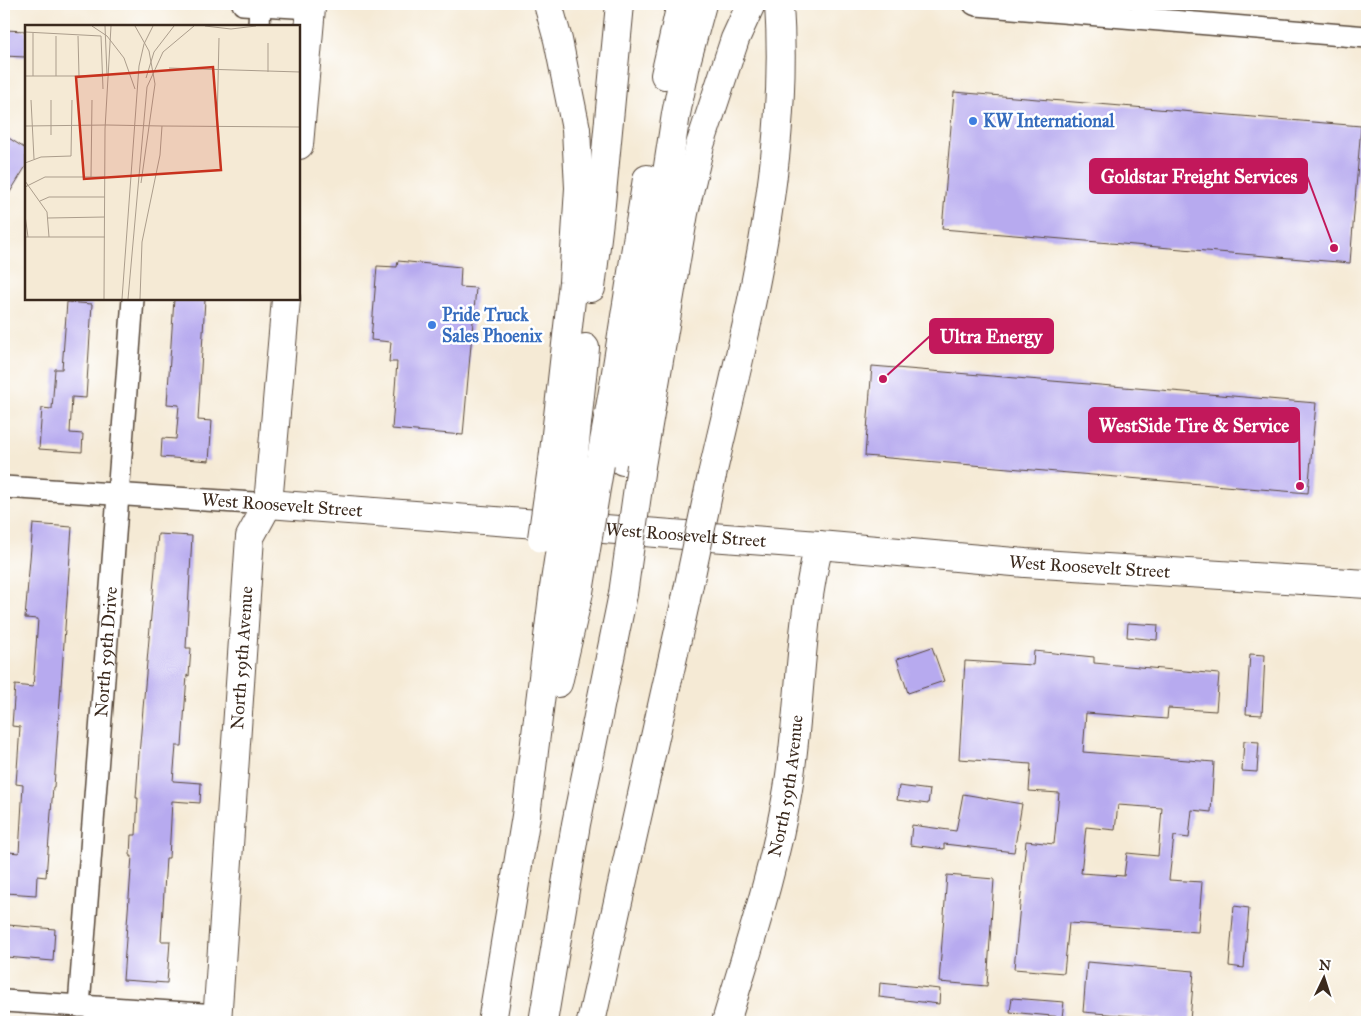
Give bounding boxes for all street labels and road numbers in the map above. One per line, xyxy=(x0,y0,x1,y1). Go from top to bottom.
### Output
street label: West Roosevelt Street xyxy=(201,488,364,522)
street label: West Roosevelt Street xyxy=(605,518,768,552)
street label: West Roosevelt Street xyxy=(1008,551,1171,583)
street label: North 59th Avenue xyxy=(226,585,258,730)
street label: North 59th Drive xyxy=(90,586,122,718)
street label: North 59th Avenue xyxy=(763,714,808,859)

